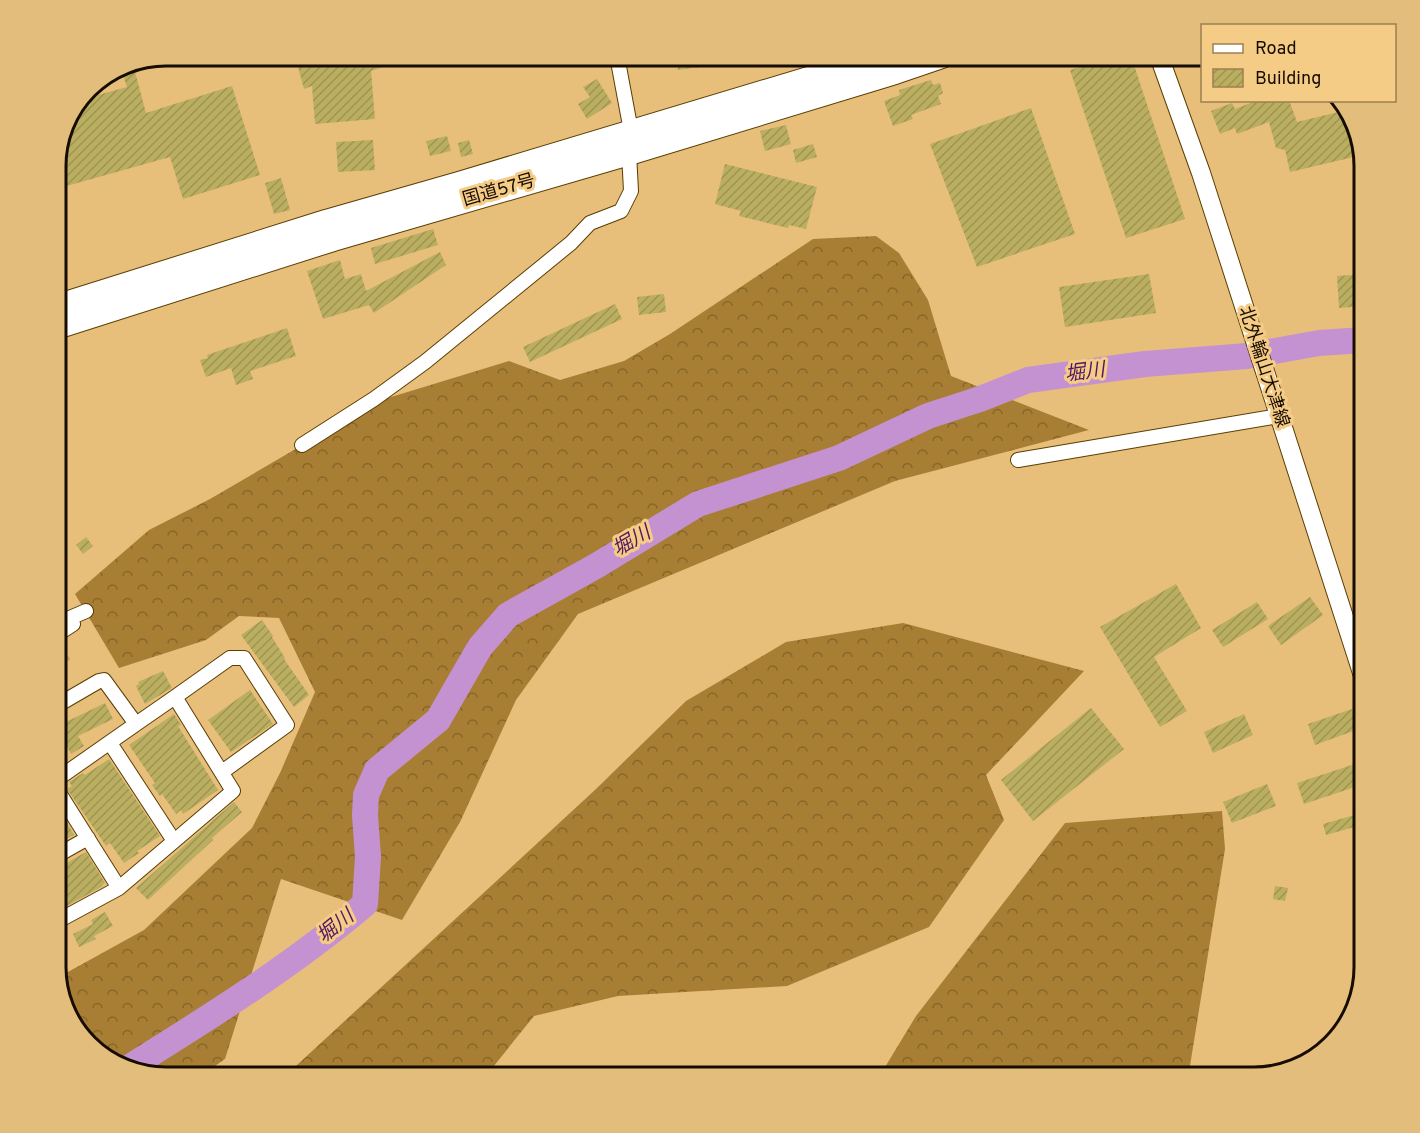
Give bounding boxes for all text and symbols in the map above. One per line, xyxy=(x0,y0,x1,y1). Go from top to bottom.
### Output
legend xyxy=(1201,24,1396,102)
text: Road xyxy=(1255,38,1297,61)
text: Building xyxy=(1255,68,1321,91)
street label: 国道57号 xyxy=(460,170,538,212)
street label: 北外輪山大津線 xyxy=(1233,304,1293,430)
water label: 堀川 xyxy=(1064,357,1108,388)
water label: 堀川 xyxy=(608,520,658,563)
water label: 堀川 xyxy=(312,903,361,950)

